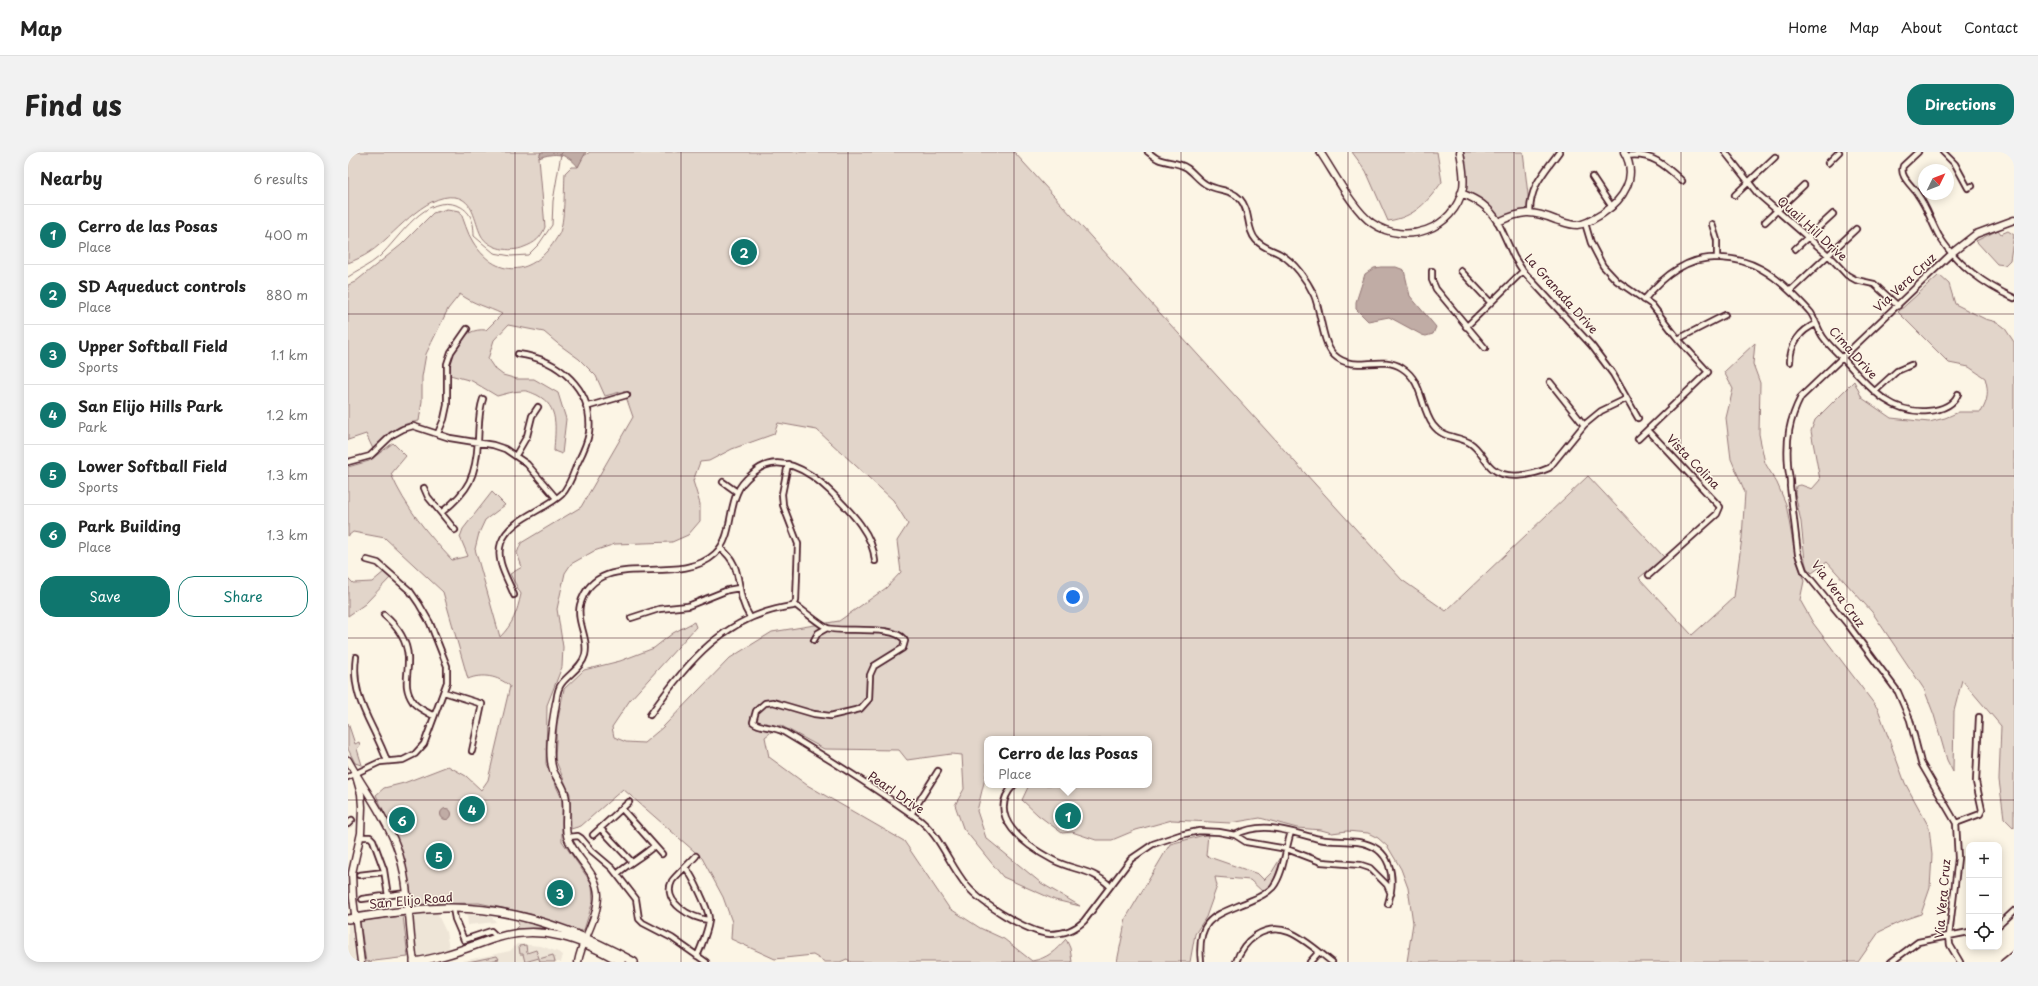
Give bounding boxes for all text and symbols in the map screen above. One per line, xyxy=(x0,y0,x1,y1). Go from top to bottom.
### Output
text: Map xyxy=(20,14,62,42)
text: Home xyxy=(1788,17,1827,38)
text: Map xyxy=(1849,17,1879,38)
text: About xyxy=(1901,17,1942,38)
text: Contact xyxy=(1964,17,2018,38)
text: Find us xyxy=(24,83,122,126)
button: Directions xyxy=(1907,84,2014,125)
north arrow xyxy=(1918,164,1954,200)
text: Nearby xyxy=(40,165,102,191)
text: 6 results xyxy=(253,169,308,188)
street label: Quail Hill Drive xyxy=(1774,192,1852,265)
text: Cerro de las Posas xyxy=(78,214,218,237)
text: 1 xyxy=(50,225,56,244)
text: 400 m xyxy=(265,225,308,244)
text: Place xyxy=(78,237,111,256)
pin: 2 xyxy=(731,237,757,267)
street label: Via Vera Cruz xyxy=(1869,248,1940,316)
street label: La Granada Drive xyxy=(1521,249,1603,337)
text: SD Aqueduct controls xyxy=(78,274,246,297)
text: 2 xyxy=(48,285,58,304)
text: 880 m xyxy=(266,285,308,304)
text: Place xyxy=(78,297,111,316)
street label: Cima Drive xyxy=(1825,322,1882,383)
text: Upper Softball Field xyxy=(78,334,228,357)
text: 3 xyxy=(49,345,57,364)
text: 1.1 km xyxy=(271,345,308,364)
text: Sports xyxy=(78,357,118,376)
text: San Elijo Hills Park xyxy=(78,394,223,417)
text: 4 xyxy=(49,405,57,424)
text: 1.2 km xyxy=(267,405,308,424)
text: Park xyxy=(78,417,107,436)
street label: Vista Colina xyxy=(1663,430,1725,493)
text: Lower Softball Field xyxy=(78,454,227,477)
text: 5 xyxy=(49,465,57,484)
text: 1.3 km xyxy=(267,465,308,484)
text: Sports xyxy=(78,477,118,496)
text: Park Building xyxy=(78,514,181,537)
text: 6 xyxy=(48,525,58,544)
text: 1.3 km xyxy=(267,525,308,544)
text: Place xyxy=(78,537,111,556)
street label: Via Vera Cruz xyxy=(1808,556,1870,631)
button: Save xyxy=(40,576,170,617)
button: Share xyxy=(178,576,308,617)
your location xyxy=(1063,587,1083,607)
popup xyxy=(984,736,1152,788)
text: Cerro de las Posas xyxy=(998,741,1138,764)
text: Place xyxy=(998,764,1031,783)
street label: Pearl Drive xyxy=(865,767,928,818)
pin: 4 xyxy=(459,794,485,824)
pin: 1 xyxy=(1055,801,1081,831)
pin: 6 xyxy=(389,805,415,835)
pin: 5 xyxy=(426,841,452,871)
map controls xyxy=(1966,842,2002,950)
button: + xyxy=(1966,842,2002,878)
street label: Via Vera Cruz xyxy=(1930,858,1954,939)
pin: 3 xyxy=(547,878,573,908)
button: − xyxy=(1966,878,2002,914)
street label: San Elijo Road xyxy=(368,887,453,913)
button: locate xyxy=(1966,914,2002,950)

